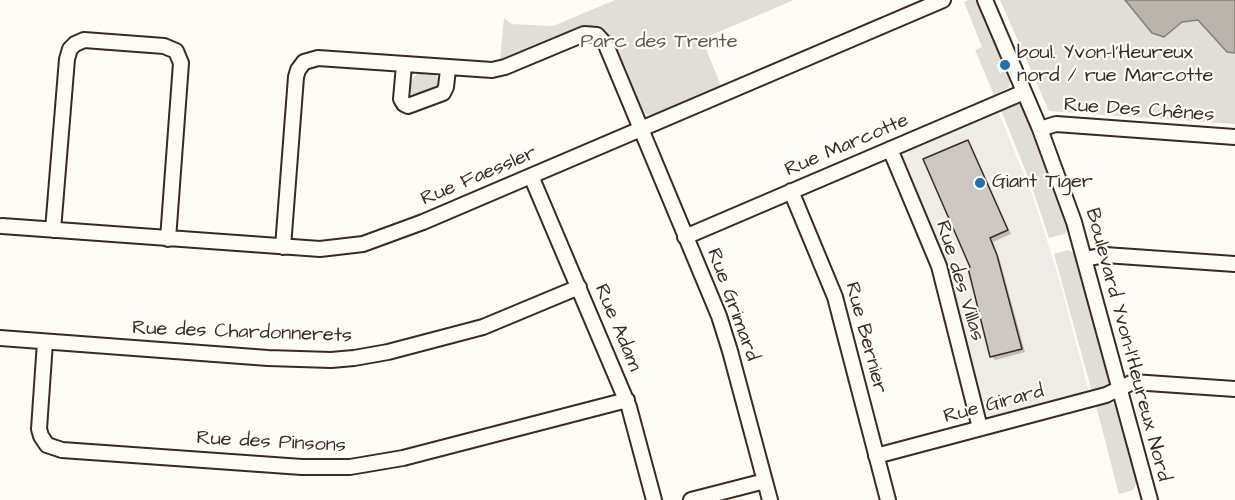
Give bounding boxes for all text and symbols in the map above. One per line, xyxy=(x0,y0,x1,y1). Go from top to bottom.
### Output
park label: Parc des Trente xyxy=(581,31,737,55)
place label: boul. Yvon-l'Heureux nord / rue Marcotte xyxy=(1017,42,1213,89)
marker: boul. Yvon-l'Heureux nord / rue Marcotte xyxy=(998,58,1012,72)
street label: Rue Des Chênes xyxy=(1063,94,1215,128)
street label: Rue Marcotte xyxy=(782,109,912,183)
street label: Rue Faessler xyxy=(418,142,540,212)
place label: Giant Tiger xyxy=(992,171,1093,195)
marker: Giant Tiger xyxy=(973,176,987,190)
street label: Boulevard Yvon-l'Heureux Nord xyxy=(1079,206,1175,484)
street label: Rue des Villas xyxy=(929,218,989,344)
street label: Rue Grimard xyxy=(701,245,763,365)
street label: Rue Bernier xyxy=(839,280,891,396)
street label: Rue Adam xyxy=(588,281,646,375)
street label: Rue des Chardonnerets xyxy=(132,317,352,349)
street label: Rue Girard xyxy=(941,380,1047,430)
street label: Rue des Pinsons xyxy=(196,427,346,459)

